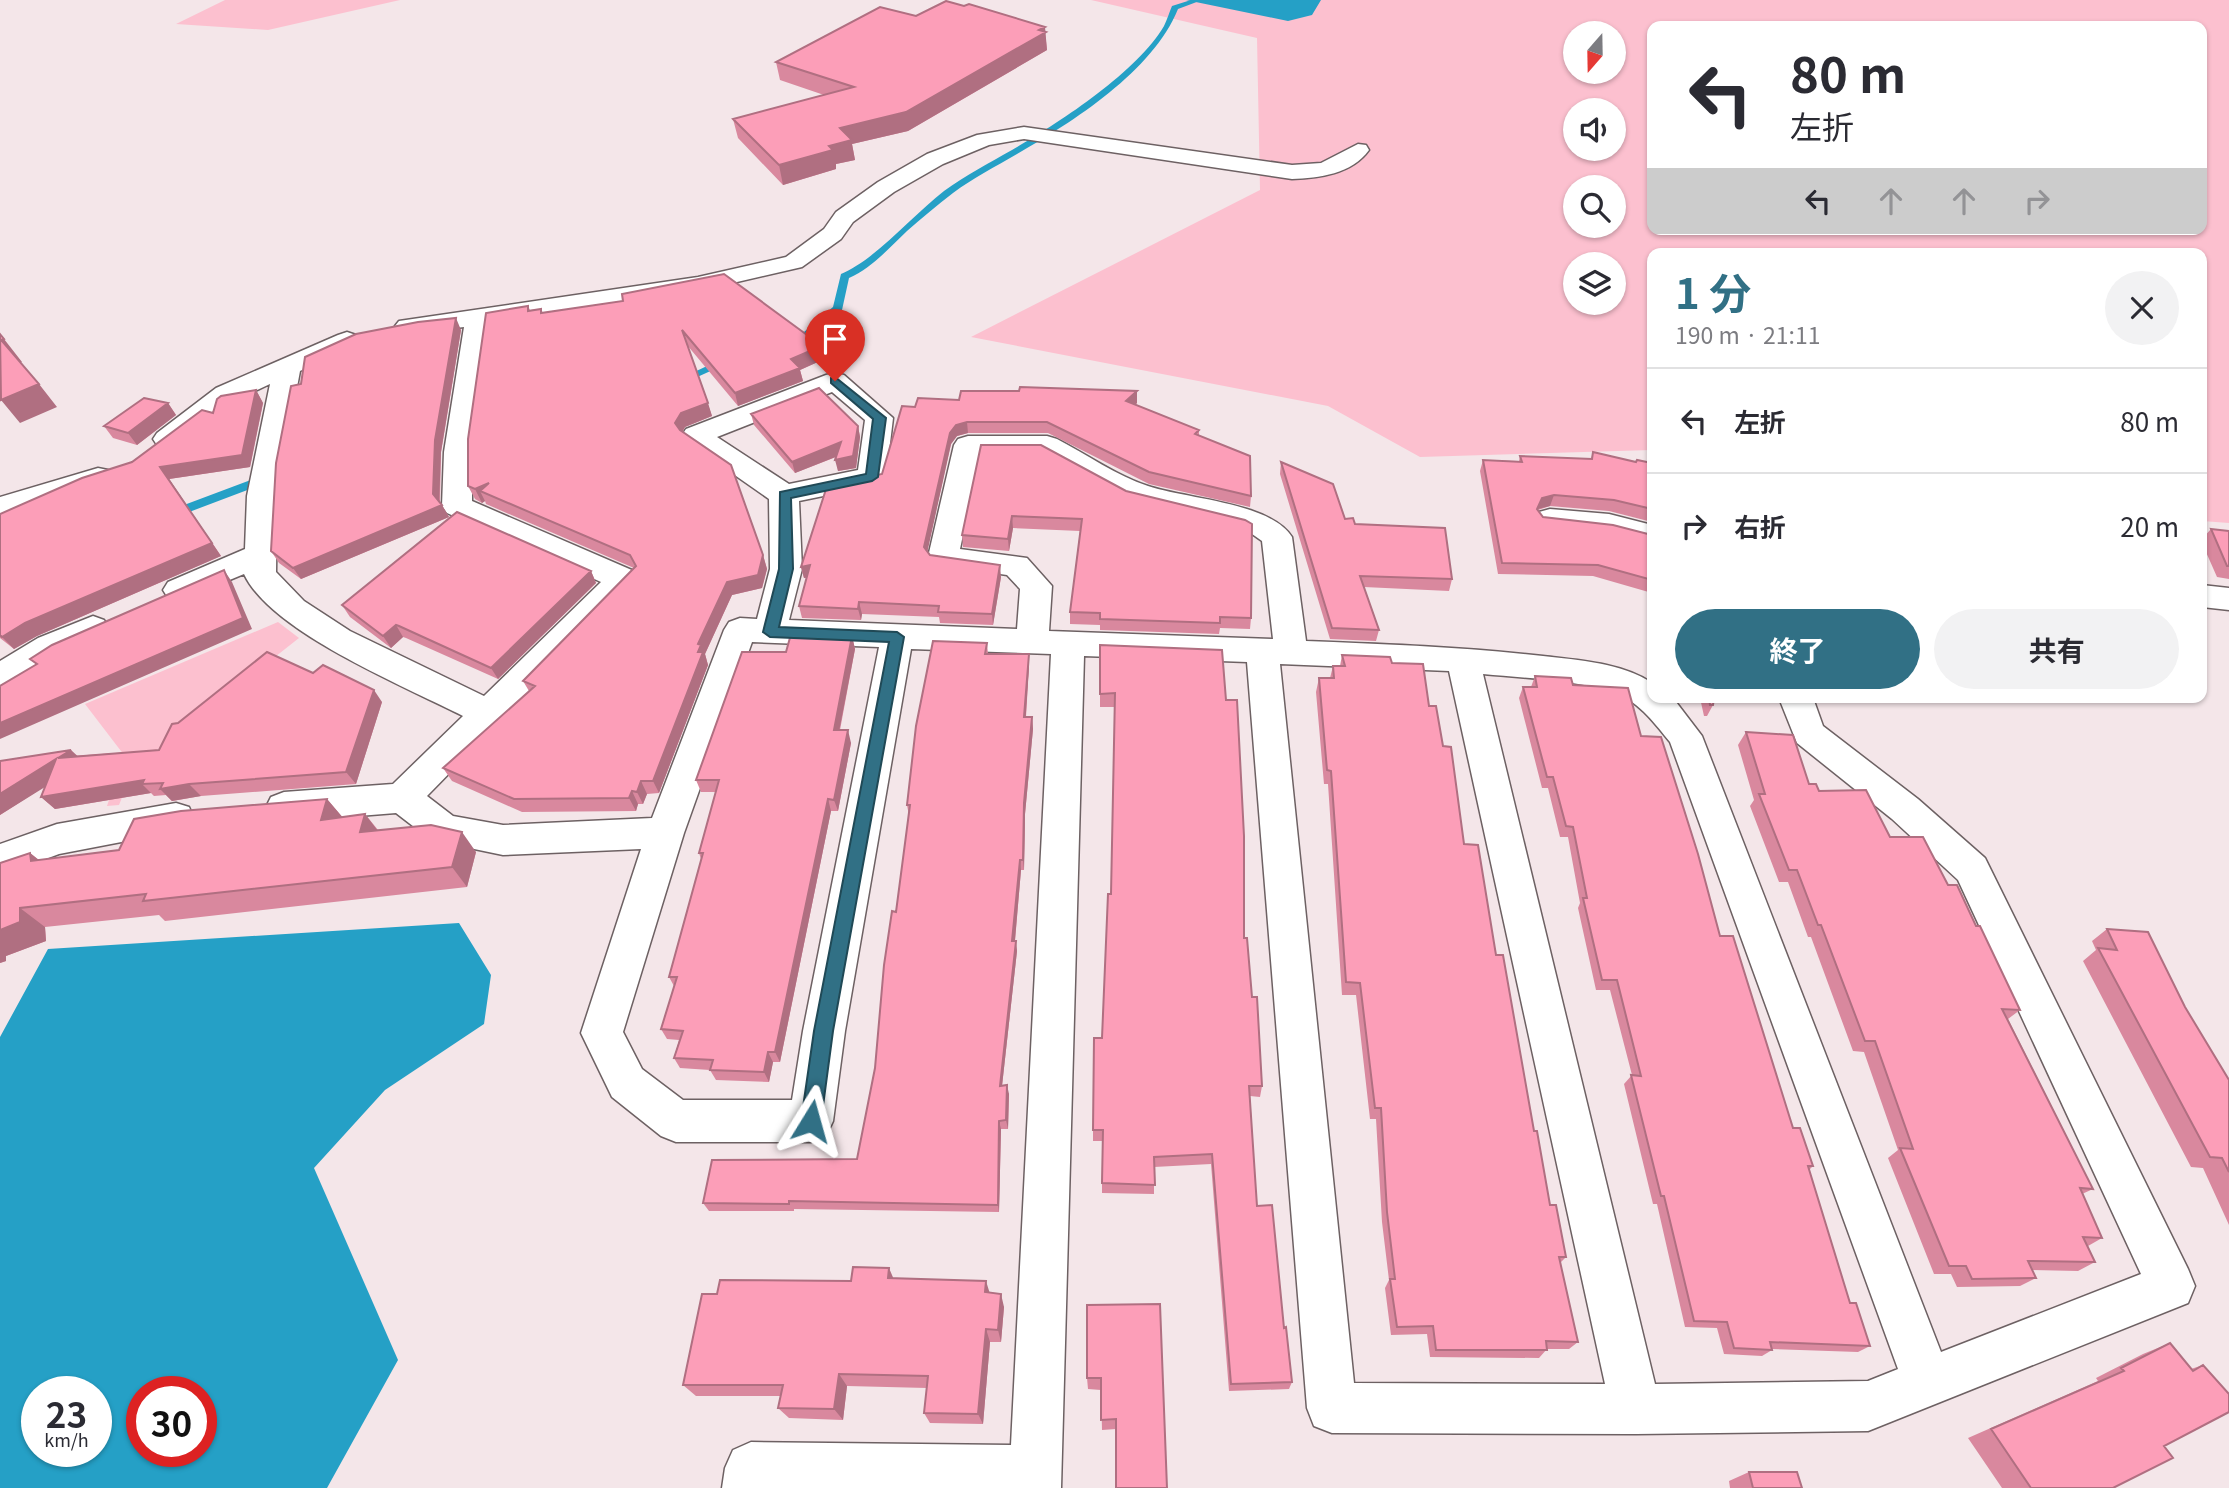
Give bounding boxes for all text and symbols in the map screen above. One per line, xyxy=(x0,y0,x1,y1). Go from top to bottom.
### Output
north arrow xyxy=(1563,21,1626,84)
map controls xyxy=(1563,21,1626,315)
text: 80 m xyxy=(1790,36,1906,107)
icon: left xyxy=(1675,49,1766,140)
button: sound xyxy=(1563,98,1626,161)
text: 左折 xyxy=(1790,102,1854,148)
button: search xyxy=(1563,175,1626,238)
icon: left xyxy=(1799,182,1837,220)
icon: ahead xyxy=(1872,182,1910,220)
icon: ahead xyxy=(1945,182,1983,220)
icon: right xyxy=(2018,182,2056,220)
button: layers xyxy=(1563,252,1626,315)
text: 1 分 xyxy=(1675,260,1751,321)
button: close xyxy=(2105,271,2179,345)
pin xyxy=(805,309,865,381)
text: 190 m · 21:11 xyxy=(1675,317,1820,351)
icon: arrive xyxy=(816,320,854,358)
icon: left xyxy=(1675,402,1713,440)
text: 左折 xyxy=(1734,402,1786,439)
text: 80 m xyxy=(2120,402,2179,439)
icon: right xyxy=(1675,507,1713,545)
text: 右折 xyxy=(1734,507,1786,544)
text: 20 m xyxy=(2120,507,2179,544)
button: 終了 xyxy=(1675,609,1920,689)
button: 共有 xyxy=(1934,609,2179,689)
position arrow xyxy=(774,1084,848,1158)
speed limit sign: 30 xyxy=(126,1376,217,1467)
text: 23 xyxy=(46,1387,87,1438)
text: km/h xyxy=(44,1426,89,1452)

